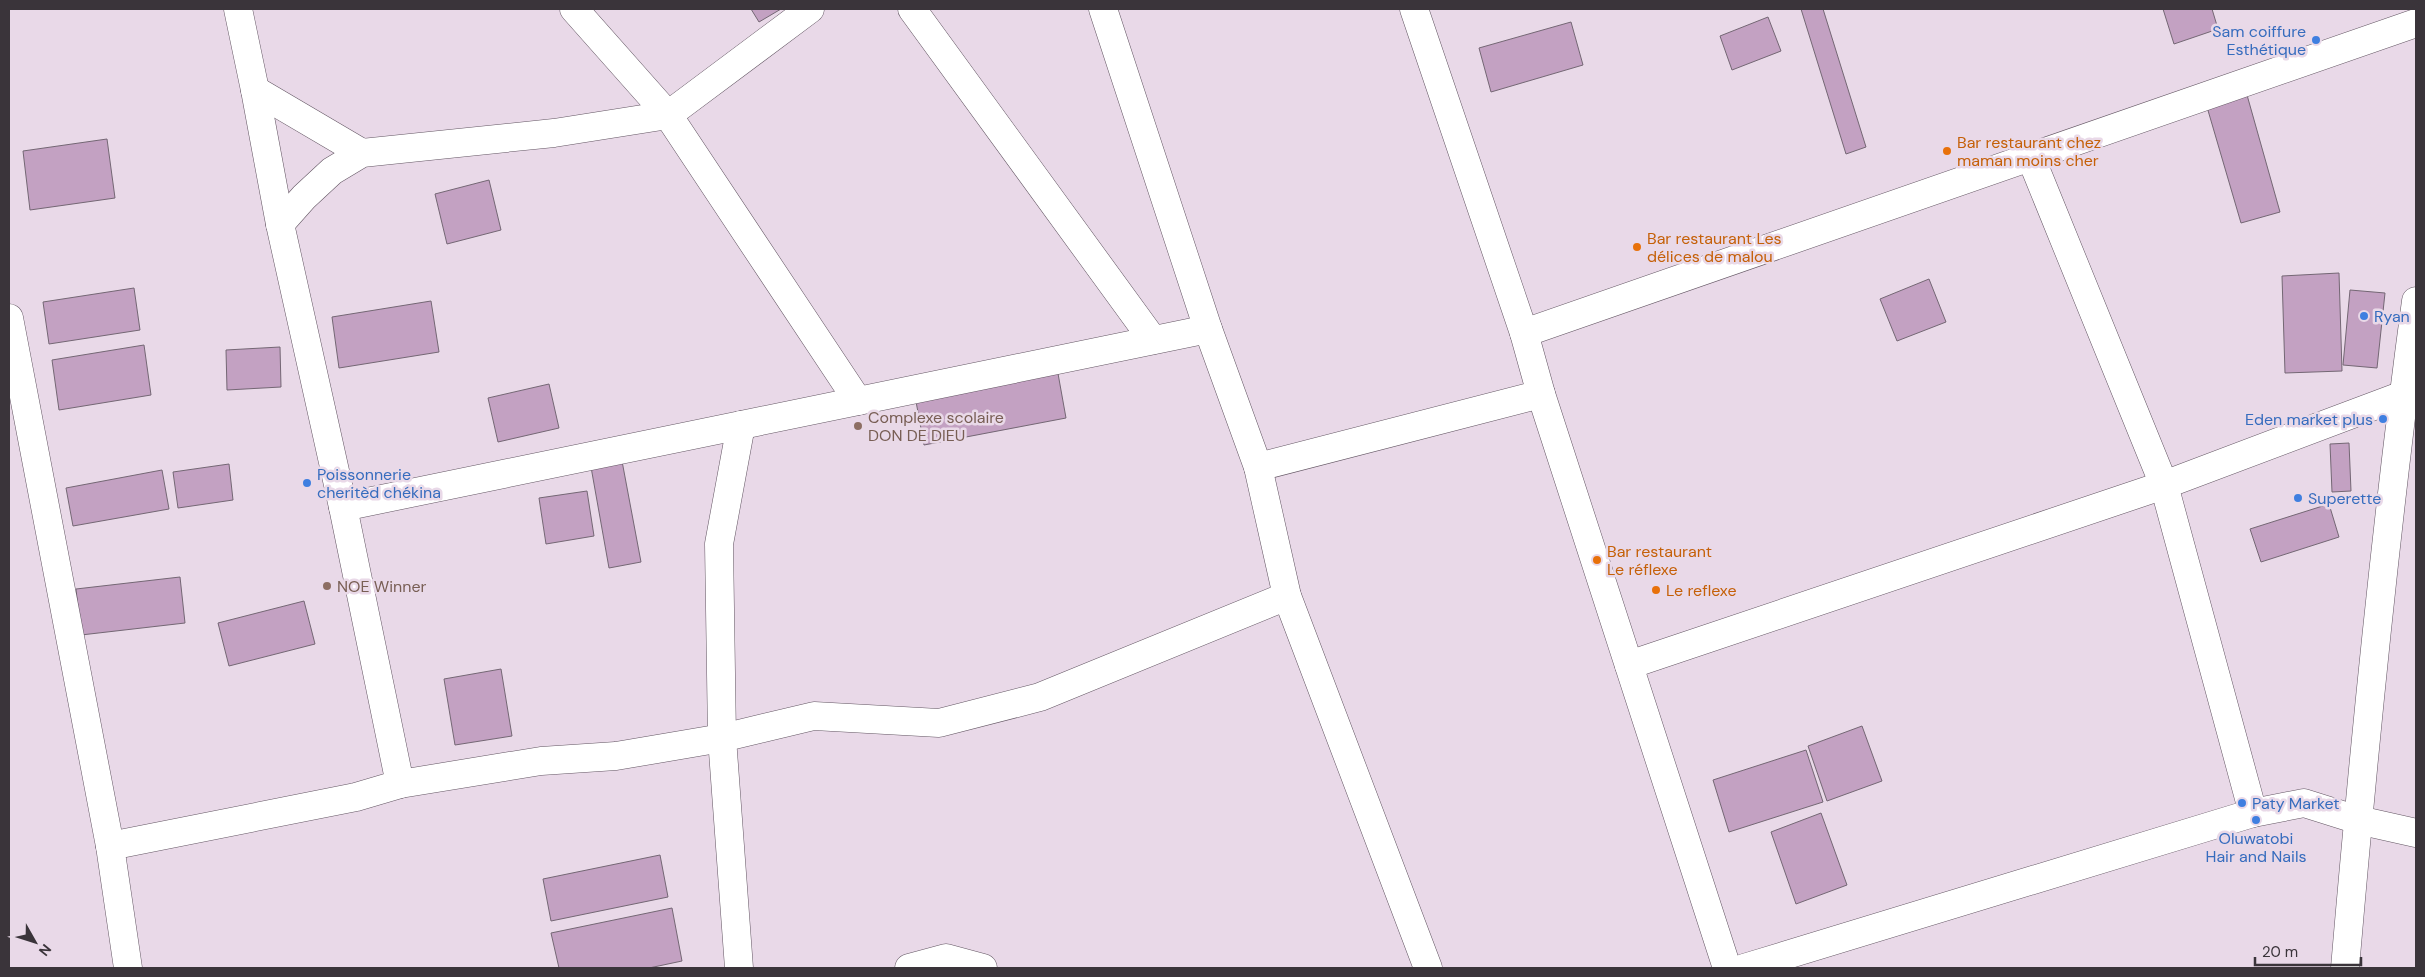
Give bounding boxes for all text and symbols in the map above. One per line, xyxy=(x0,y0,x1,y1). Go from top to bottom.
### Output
place label: Sam coiffure Esthétique xyxy=(2212,21,2306,60)
marker: Sam coiffure Esthétique xyxy=(2310,34,2322,46)
place label: Bar restaurant chez maman moins cher xyxy=(1957,132,2101,171)
marker: Bar restaurant chez maman moins cher xyxy=(1941,145,1953,157)
place label: Bar restaurant Les délices de malou xyxy=(1647,228,1782,267)
marker: Bar restaurant Les délices de malou xyxy=(1631,241,1643,253)
place label: Ryan xyxy=(2374,306,2410,327)
marker: Ryan xyxy=(2358,310,2370,322)
place label: Complexe scolaire DON DE DIEU xyxy=(868,407,1004,446)
place label: Eden market plus xyxy=(2245,409,2373,430)
marker: Eden market plus xyxy=(2377,413,2389,425)
marker: Complexe scolaire DON DE DIEU xyxy=(852,420,864,432)
place label: Poissonnerie cheritèd chékina xyxy=(317,464,441,503)
marker: Poissonnerie cheritèd chékina xyxy=(301,477,313,489)
place label: Superette xyxy=(2308,488,2381,509)
marker: Superette xyxy=(2292,492,2304,504)
place label: Bar restaurant Le réflexe xyxy=(1607,541,1712,580)
marker: Bar restaurant Le réflexe xyxy=(1591,554,1603,566)
place label: NOE Winner xyxy=(337,576,427,597)
marker: NOE Winner xyxy=(321,580,333,592)
place label: Le reflexe xyxy=(1666,580,1737,601)
marker: Le reflexe xyxy=(1650,584,1662,596)
place label: Paty Market xyxy=(2252,793,2339,814)
marker: Paty Market xyxy=(2236,797,2248,809)
marker: Oluwatobi Hair and Nails xyxy=(2250,814,2262,826)
place label: Oluwatobi Hair and Nails xyxy=(2206,828,2307,867)
north arrow xyxy=(10,917,60,967)
scale bar xyxy=(2255,934,2361,966)
text: N xyxy=(35,941,55,960)
text: 20 m xyxy=(2262,942,2298,962)

